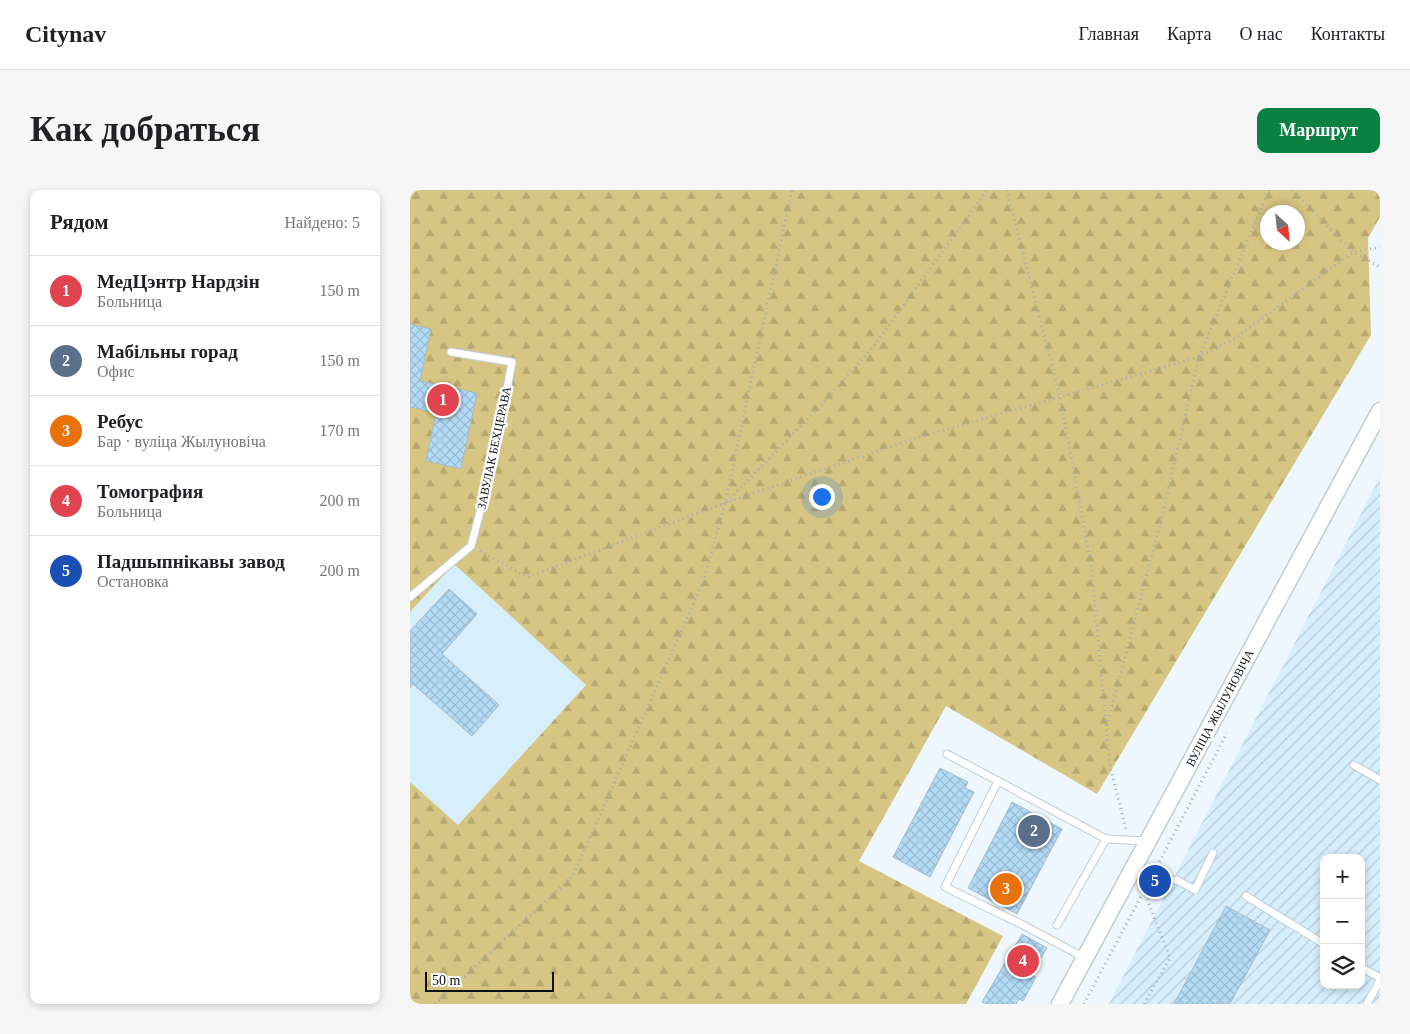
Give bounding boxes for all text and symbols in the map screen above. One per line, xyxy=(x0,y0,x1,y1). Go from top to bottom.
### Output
text: Citynav xyxy=(25,21,106,47)
text: Главная xyxy=(1079,24,1139,44)
text: Карта xyxy=(1167,24,1212,44)
text: О нас xyxy=(1240,24,1283,44)
text: Контакты xyxy=(1311,24,1385,44)
button: Маршрут xyxy=(1257,108,1380,153)
text: Как добраться xyxy=(30,110,260,149)
north arrow xyxy=(1260,205,1305,250)
text: Рядом xyxy=(50,210,109,234)
text: Найдено: 5 xyxy=(285,214,360,231)
text: МедЦэнтр Нардзін xyxy=(97,271,260,292)
text: 1 xyxy=(62,282,70,299)
text: 150 m xyxy=(320,282,360,299)
text: Больница xyxy=(97,293,162,310)
text: Мабільны горад xyxy=(97,341,238,362)
text: 2 xyxy=(62,352,70,369)
text: 150 m xyxy=(320,352,360,369)
text: Офис xyxy=(97,363,135,380)
pin: 1 xyxy=(427,381,459,419)
street label: ЗАВУЛАК БЕХЦЕРАВА xyxy=(474,385,514,511)
text: Ребус xyxy=(97,411,143,432)
text: 3 xyxy=(62,422,70,439)
text: 170 m xyxy=(320,422,360,439)
text: Бар · вуліца Жылуновіча xyxy=(97,433,266,450)
text: Томография xyxy=(97,481,203,502)
your location xyxy=(809,484,835,510)
text: 4 xyxy=(62,492,70,509)
text: 200 m xyxy=(320,492,360,509)
text: Больница xyxy=(97,503,162,520)
text: Падшыпнікавы завод xyxy=(97,551,285,572)
text: 5 xyxy=(62,562,70,579)
text: 200 m xyxy=(320,562,360,579)
text: Остановка xyxy=(97,573,169,590)
street label: ВУЛІЦА ЖЫЛУНОВІЧА xyxy=(1183,647,1257,769)
pin: 2 xyxy=(1018,812,1050,850)
map controls xyxy=(1320,854,1365,989)
button: + xyxy=(1320,854,1365,899)
pin: 5 xyxy=(1139,862,1171,900)
pin: 3 xyxy=(990,870,1022,908)
button: − xyxy=(1320,899,1365,944)
pin: 4 xyxy=(1007,942,1039,980)
button: layers xyxy=(1320,944,1365,989)
scale bar xyxy=(425,969,554,992)
text: 50 m xyxy=(432,973,460,988)

